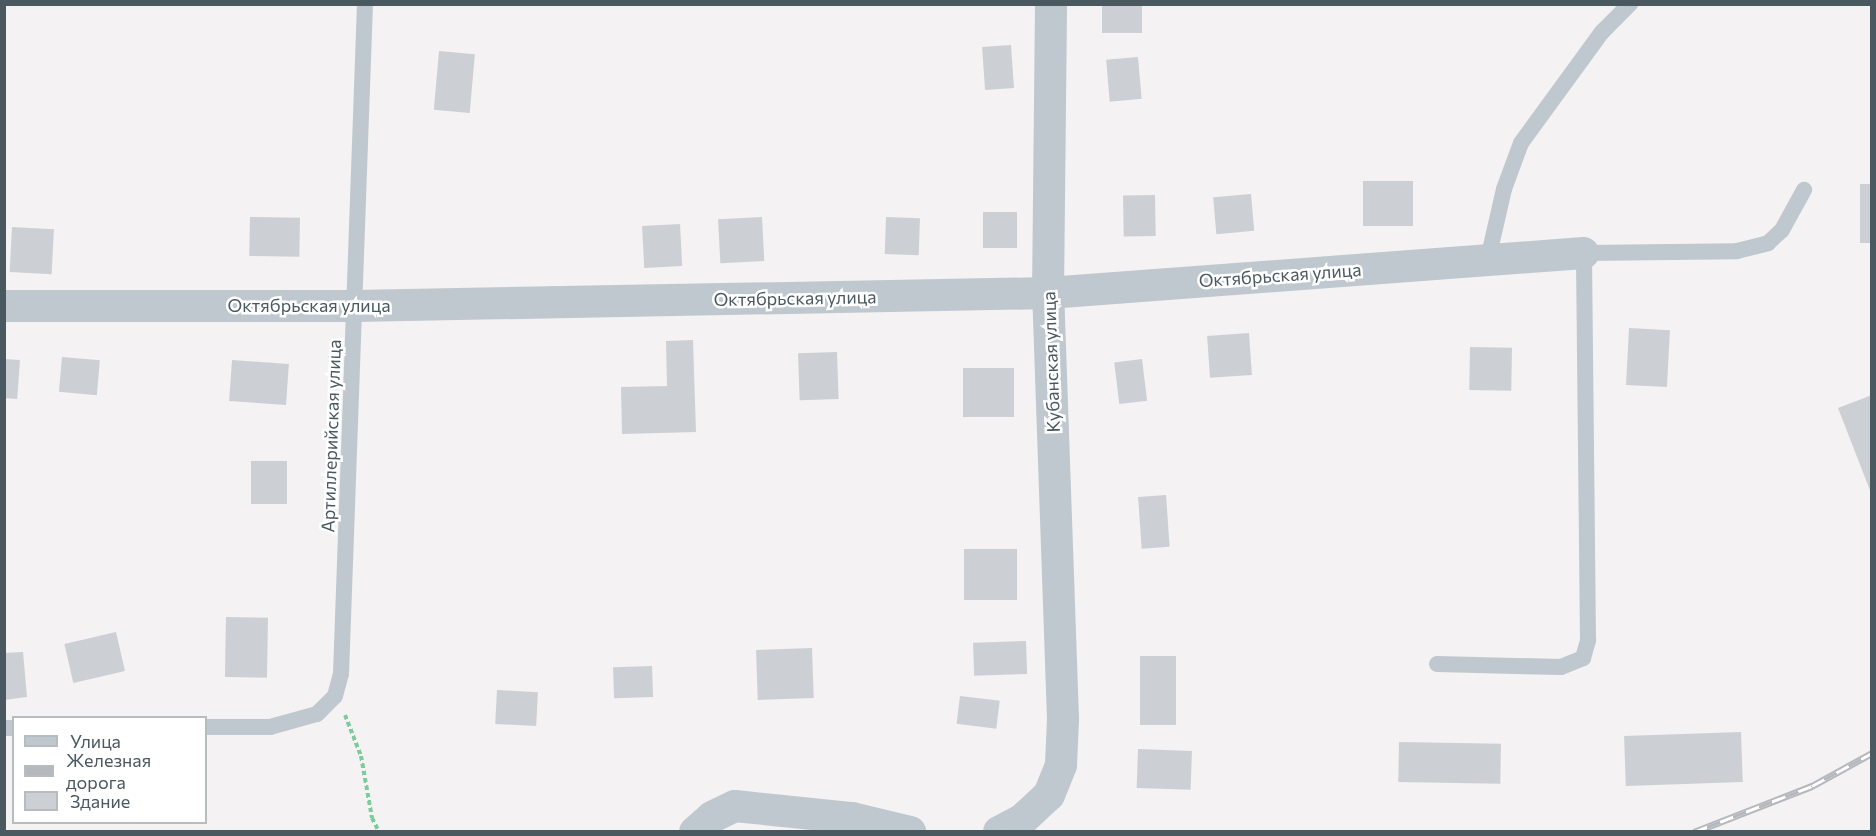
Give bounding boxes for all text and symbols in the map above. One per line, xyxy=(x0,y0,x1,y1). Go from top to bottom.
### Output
street label: Октябрьская улица xyxy=(1198,259,1362,291)
street label: Октябрьская улица xyxy=(713,286,877,310)
street label: Кубанская улица xyxy=(1038,291,1064,433)
street label: Октябрьская улица xyxy=(228,294,390,316)
street label: Артиллерийская улица xyxy=(317,339,345,533)
legend xyxy=(12,716,207,824)
text: Улица xyxy=(70,730,121,752)
text: Железная дорога xyxy=(66,749,151,793)
text: Здание xyxy=(70,790,130,812)

